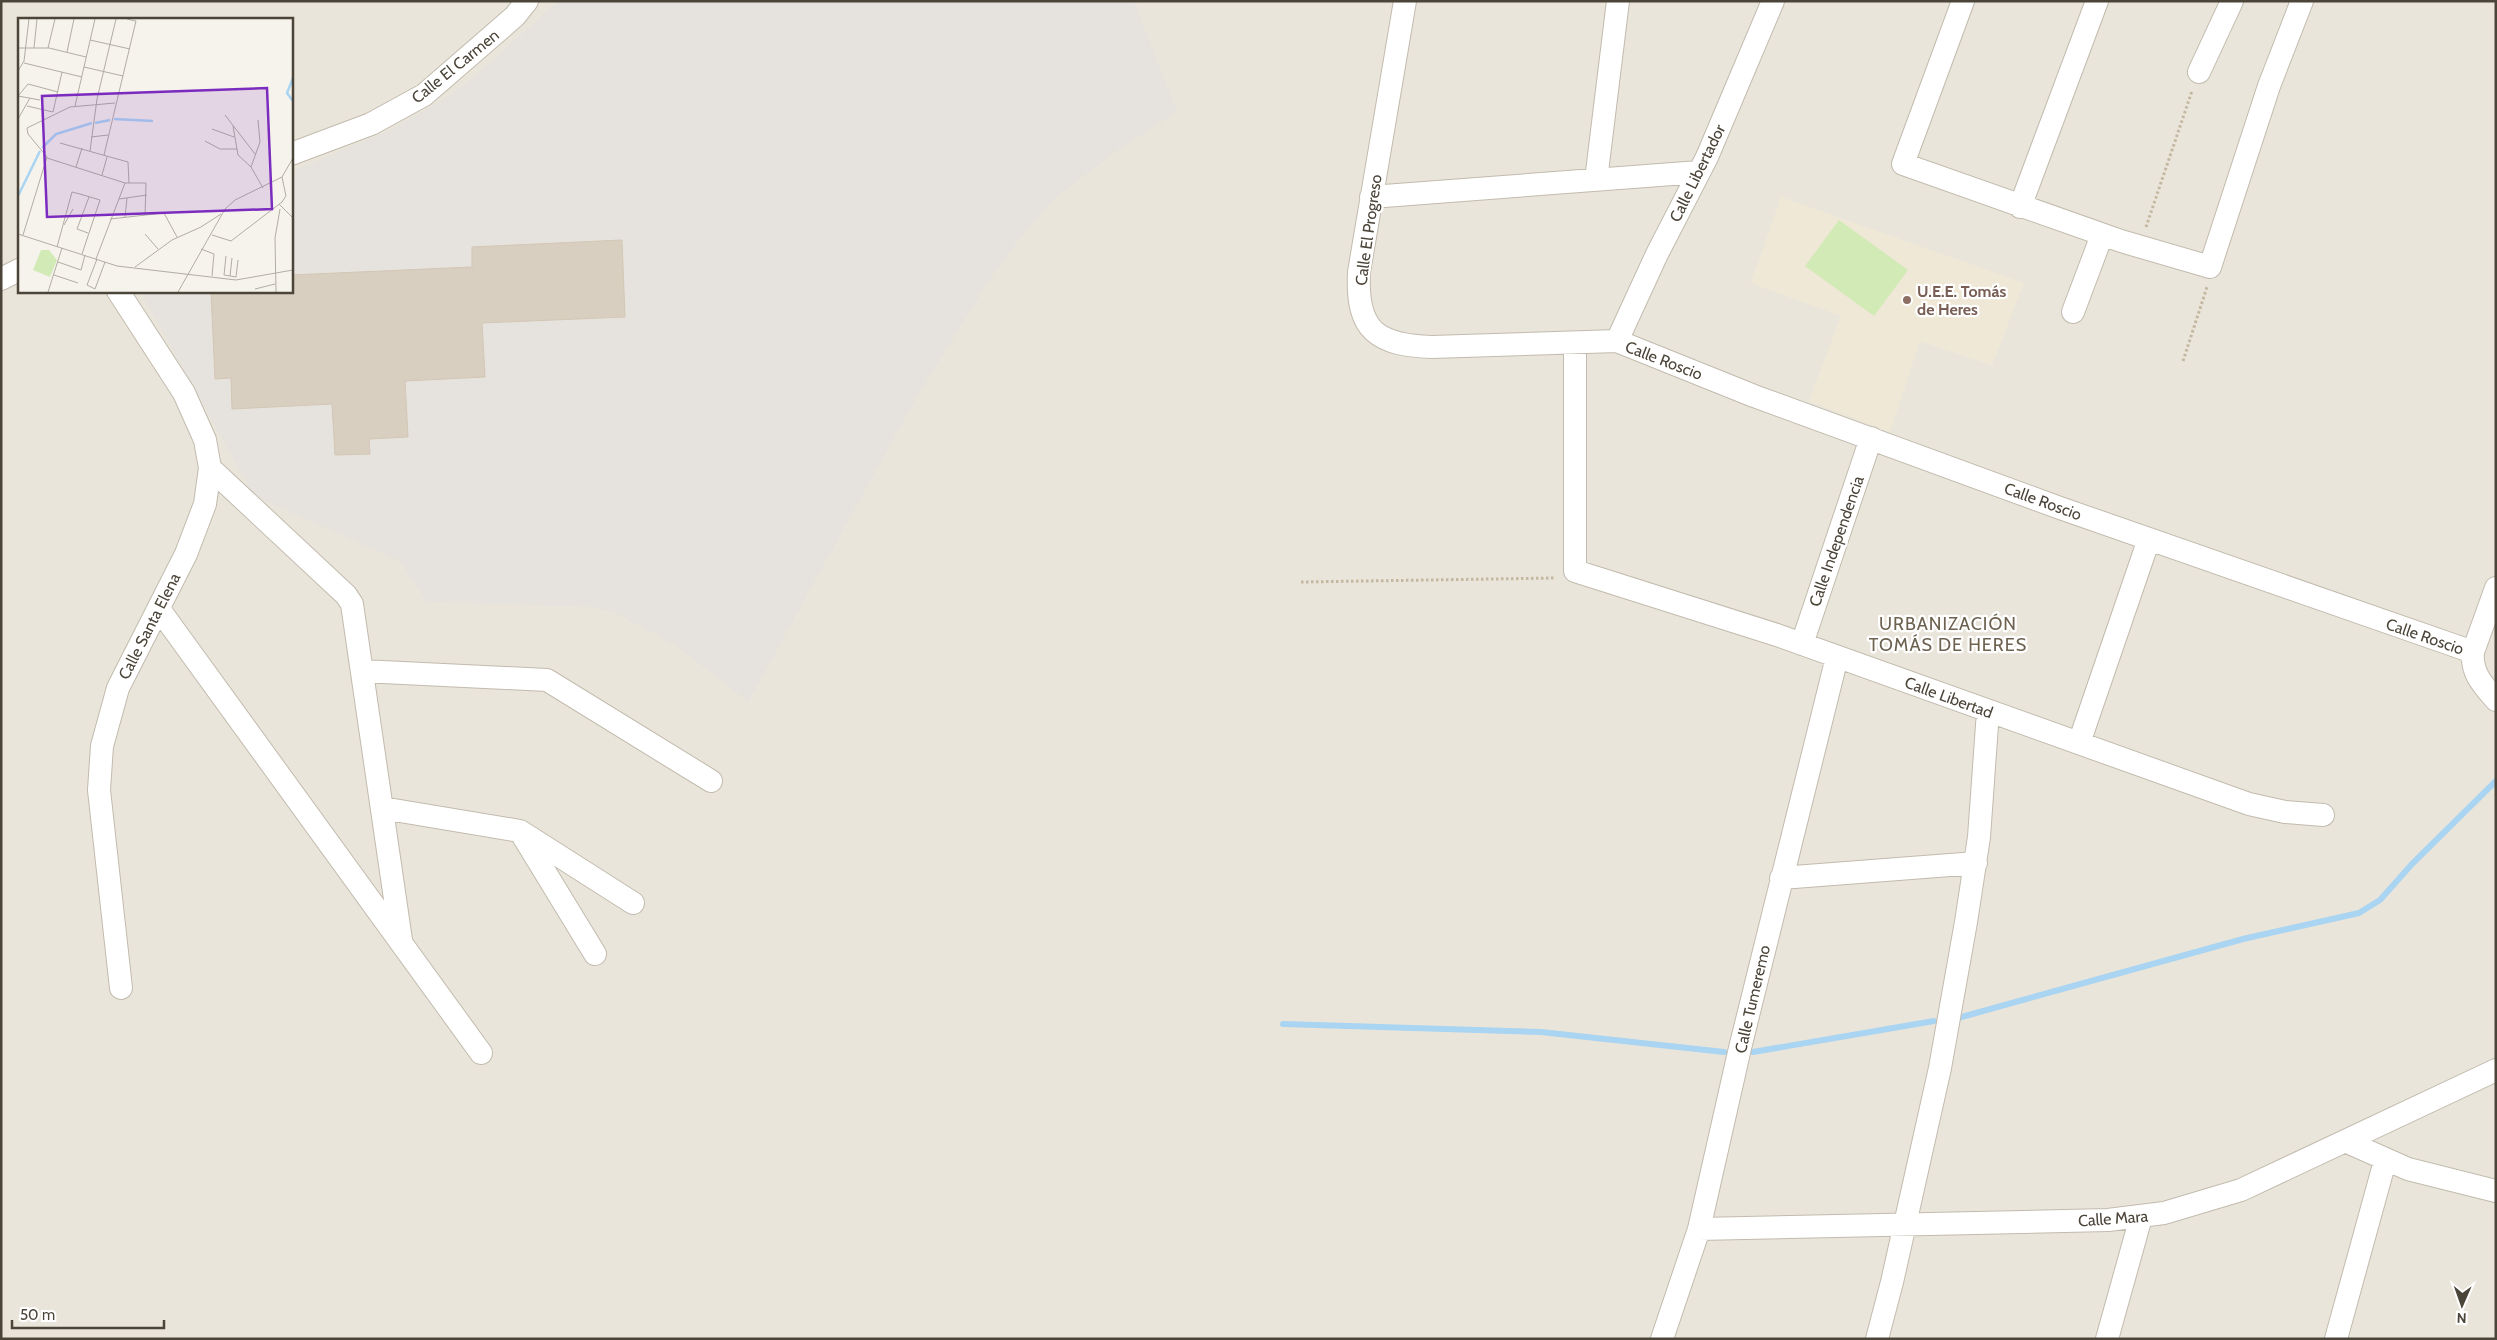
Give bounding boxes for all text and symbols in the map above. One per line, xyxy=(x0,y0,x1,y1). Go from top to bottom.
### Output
inset map xyxy=(18,18,292,292)
street label: Calle El Carmen xyxy=(408,25,503,107)
street label: Calle Libertador xyxy=(1666,121,1730,225)
street label: Calle El Progreso xyxy=(1351,173,1386,287)
place label: U.E.E. Tomás de Heres xyxy=(1917,282,2006,319)
marker: U.E.E. Tomás de Heres xyxy=(1901,294,1913,306)
street label: Calle Roscio xyxy=(1623,337,1705,384)
street label: Calle Independencia xyxy=(1805,473,1868,609)
street label: Calle Roscio xyxy=(2002,479,2084,524)
street label: Calle Santa Elena xyxy=(114,570,185,683)
district label: URBANIZACIÓN TOMÁS DE HERES xyxy=(1869,613,2027,656)
street label: Calle Roscio xyxy=(2383,614,2466,659)
street label: Calle Libertad xyxy=(1902,673,1995,722)
street label: Calle Tumeremo xyxy=(1731,943,1774,1055)
street label: Calle Mara xyxy=(2077,1207,2149,1230)
north arrow xyxy=(2437,1280,2487,1330)
scale bar xyxy=(12,1298,165,1330)
text: 50 m xyxy=(20,1306,55,1324)
text: N xyxy=(2456,1309,2467,1327)

